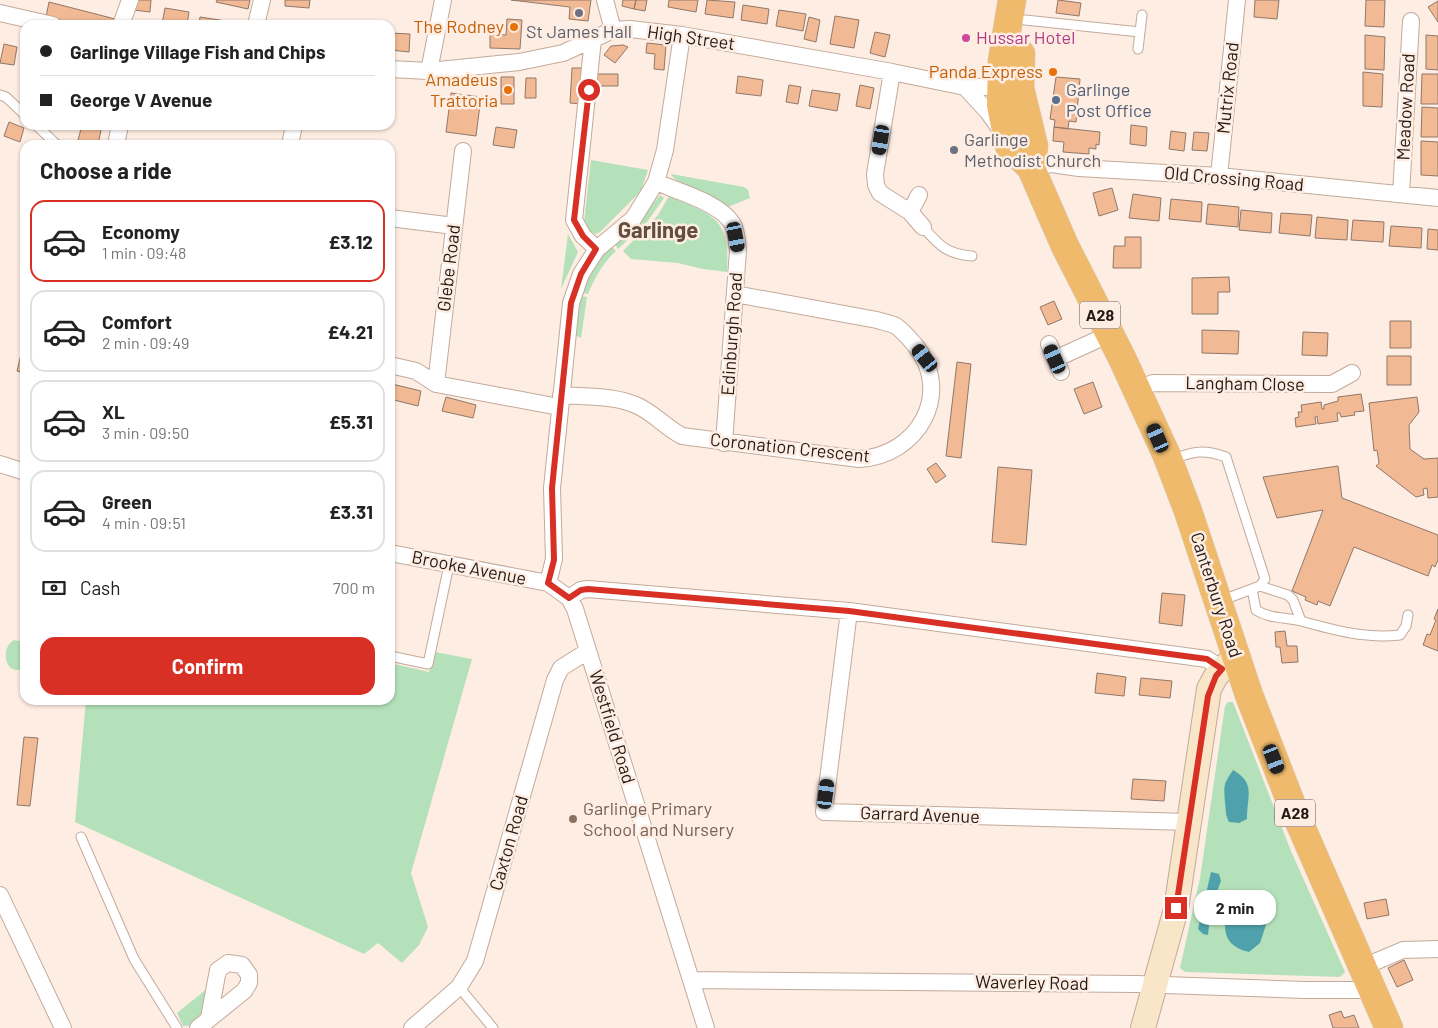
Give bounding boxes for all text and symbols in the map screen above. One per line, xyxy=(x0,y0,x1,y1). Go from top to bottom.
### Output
marker: St James Hall xyxy=(573,7,585,19)
place label: The Rodney xyxy=(413,15,504,37)
place label: St James Hall xyxy=(526,20,632,42)
street label: High Street xyxy=(646,20,736,54)
marker: The Rodney xyxy=(508,21,520,33)
place label: Hussar Hotel xyxy=(976,26,1075,48)
marker: Hussar Hotel xyxy=(960,32,972,44)
text: Garlinge Village Fish and Chips xyxy=(70,40,325,63)
street label: Mutrix Road xyxy=(1211,41,1243,135)
street label: Meadow Road xyxy=(1391,53,1419,161)
place label: Panda Express xyxy=(929,60,1043,82)
marker: Panda Express xyxy=(1047,66,1059,78)
place label: Amadeus Trattoria xyxy=(425,68,498,111)
place label: Garlinge Post Office xyxy=(1066,78,1152,121)
route start xyxy=(578,79,600,101)
marker: Amadeus Trattoria xyxy=(502,84,514,96)
text: George V Avenue xyxy=(70,88,212,111)
marker: Garlinge Post Office xyxy=(1050,94,1062,106)
car xyxy=(871,124,890,156)
place label: Garlinge Methodist Church xyxy=(964,128,1101,171)
marker: Garlinge Methodist Church xyxy=(948,144,960,156)
text: Choose a ride xyxy=(40,157,172,183)
street label: Old Crossing Road xyxy=(1163,161,1305,195)
district label: Garlinge xyxy=(618,216,698,242)
icon: car xyxy=(42,219,87,264)
text: Economy xyxy=(102,220,180,243)
car xyxy=(725,221,746,253)
street label: Glebe Road xyxy=(432,223,464,313)
text: £3.12 xyxy=(329,230,373,253)
text: 1 min · 09:48 xyxy=(102,243,186,262)
street label: Edinburgh Road xyxy=(716,272,746,396)
road number: A28 xyxy=(1080,302,1120,328)
icon: car xyxy=(42,309,87,354)
text: Comfort xyxy=(102,310,172,333)
text: £4.21 xyxy=(327,320,373,343)
text: 2 min · 09:49 xyxy=(102,333,189,352)
car xyxy=(909,342,940,374)
car xyxy=(1042,342,1067,376)
street label: Langham Close xyxy=(1185,371,1305,395)
icon: car xyxy=(42,399,87,444)
text: XL xyxy=(102,400,125,423)
text: £5.31 xyxy=(329,410,373,433)
car xyxy=(1145,421,1170,455)
text: 3 min · 09:50 xyxy=(102,423,189,442)
street label: Coronation Crescent xyxy=(709,428,871,466)
icon: car xyxy=(42,489,87,534)
text: Green xyxy=(102,490,152,513)
text: £3.31 xyxy=(329,500,373,523)
text: 4 min · 09:51 xyxy=(102,513,186,532)
street label: Canterbury Road xyxy=(1186,529,1248,660)
street label: Brooke Avenue xyxy=(410,545,528,589)
icon: cash xyxy=(40,574,68,602)
text: Cash xyxy=(80,576,121,599)
text: 700 m xyxy=(333,578,375,597)
button: Confirm xyxy=(40,637,375,695)
street label: Westfield Road xyxy=(585,667,641,786)
car xyxy=(1261,742,1286,776)
car xyxy=(816,778,835,810)
street label: Caxton Road xyxy=(484,793,532,893)
place label: Garlinge Primary School and Nursery xyxy=(583,797,734,840)
road number: A28 xyxy=(1275,800,1315,826)
street label: Garrard Avenue xyxy=(860,801,980,827)
marker: Garlinge Primary School and Nursery xyxy=(567,813,579,825)
callout: 2 min xyxy=(1194,890,1276,926)
route end xyxy=(1165,897,1187,919)
text: 2 min xyxy=(1216,898,1254,917)
street label: Waverley Road xyxy=(975,970,1089,994)

